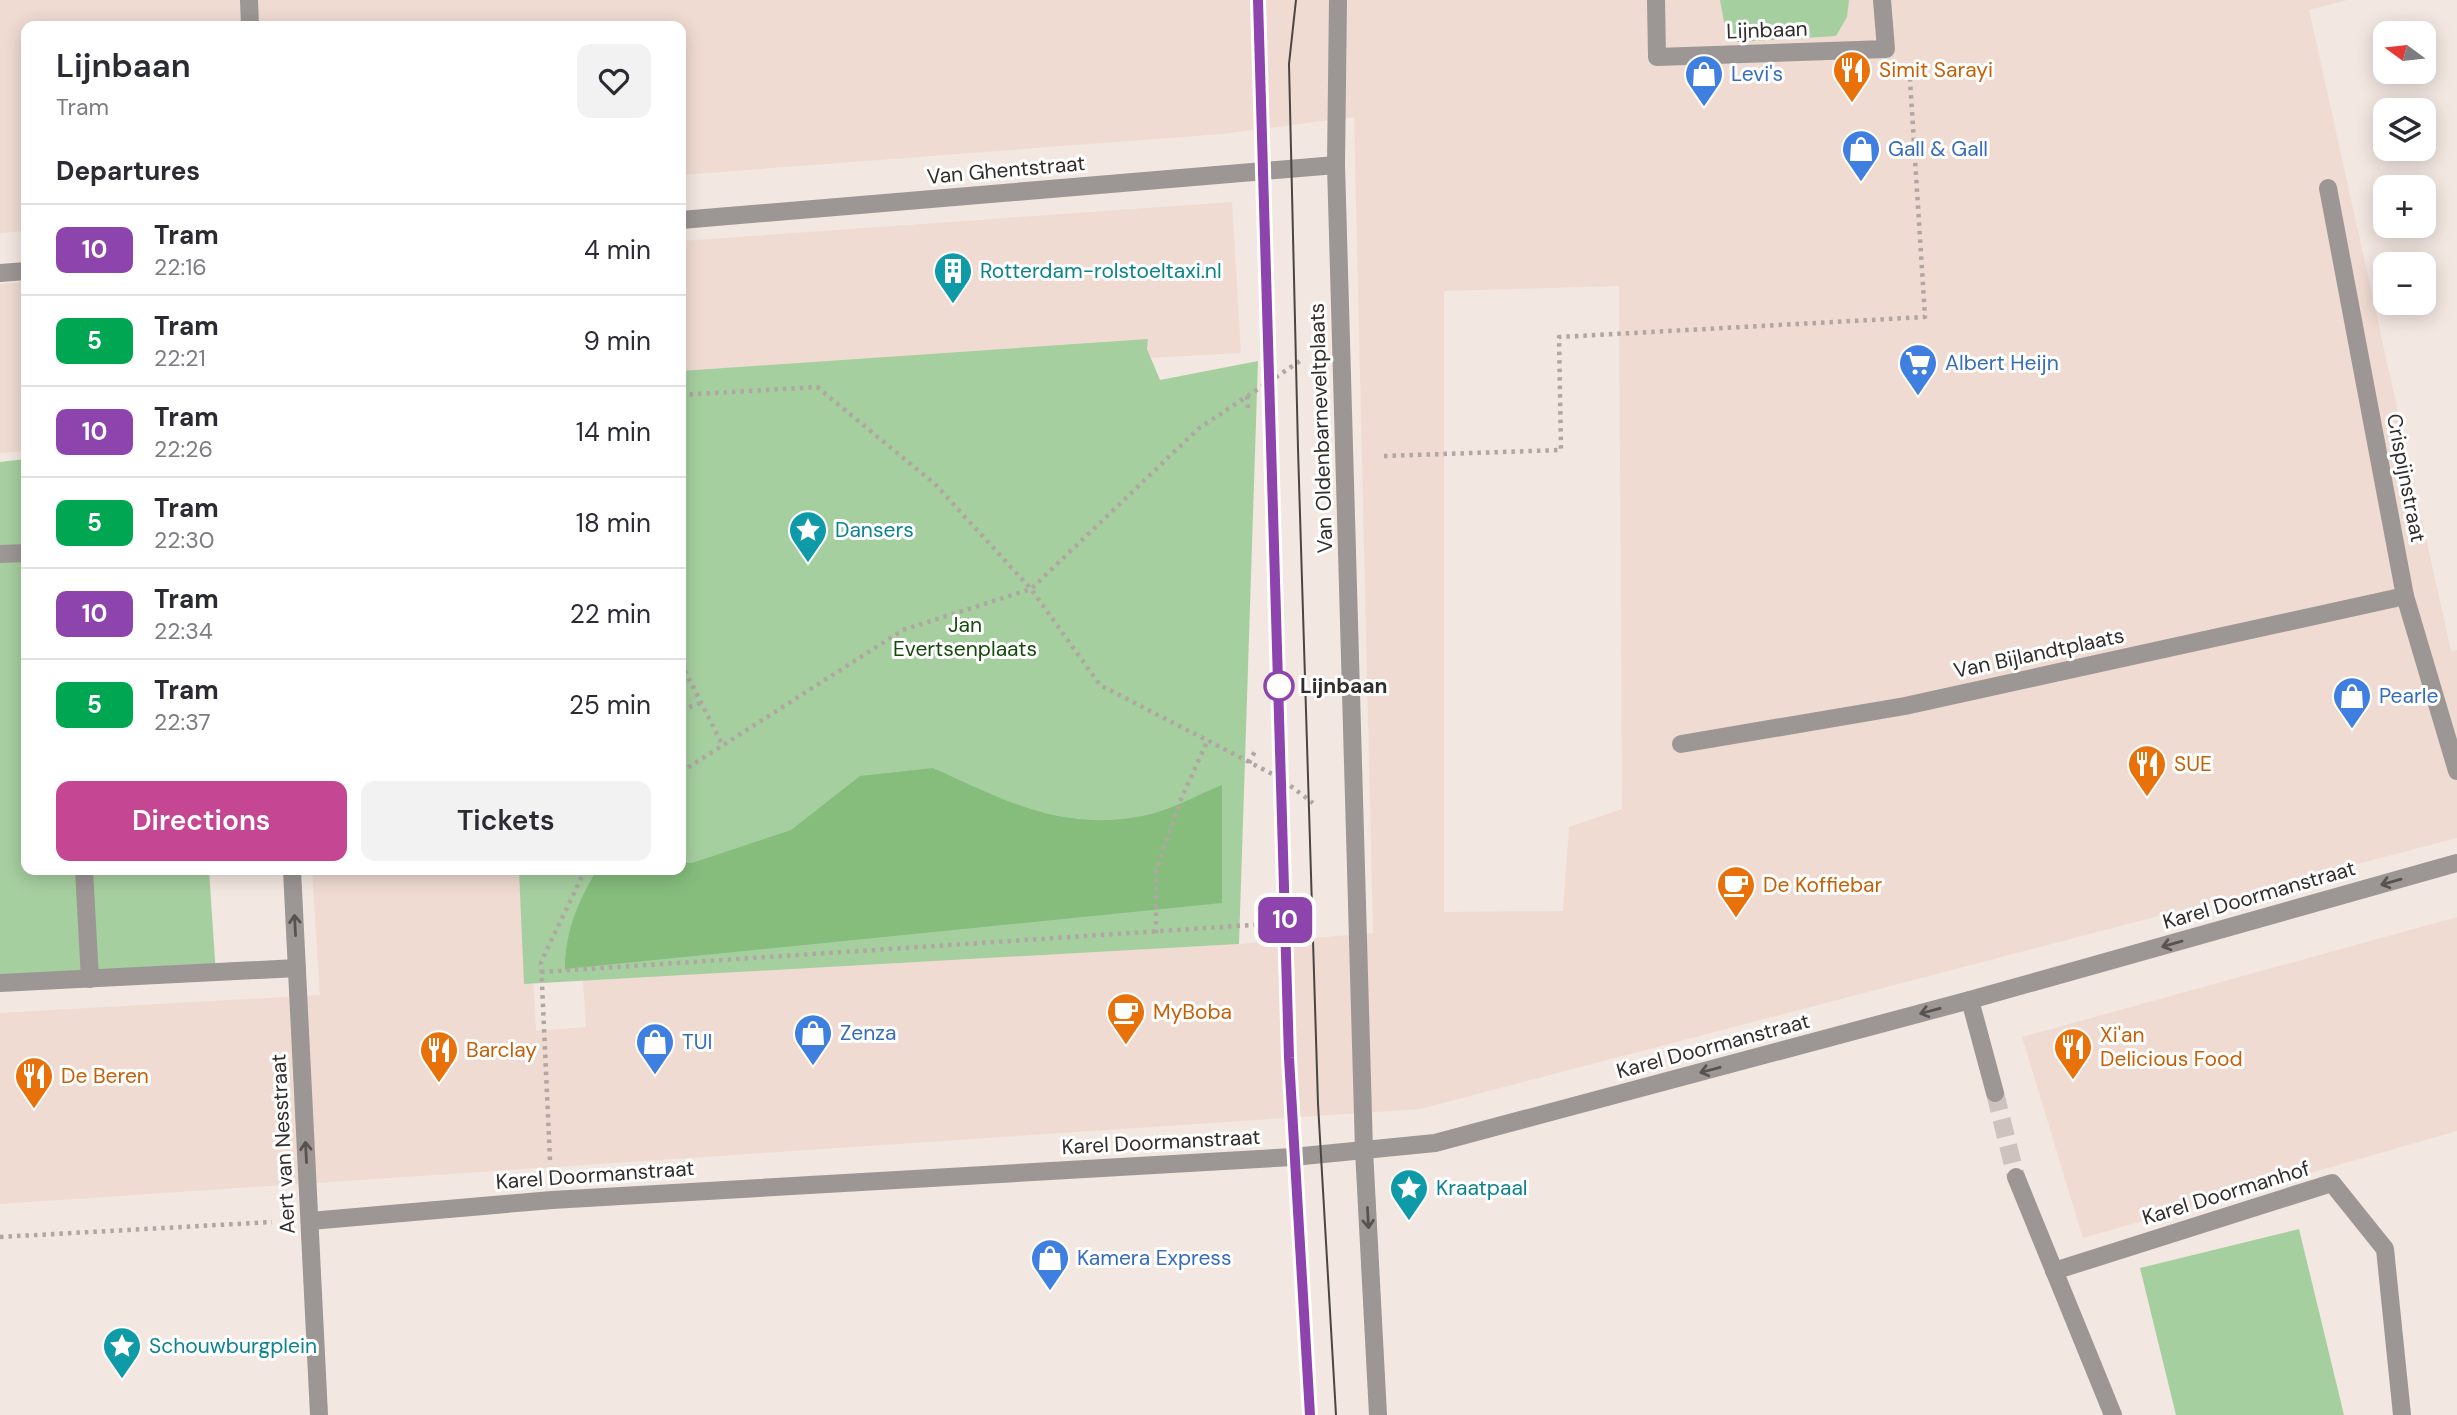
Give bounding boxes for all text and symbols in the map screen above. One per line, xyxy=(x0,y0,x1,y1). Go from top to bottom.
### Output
street label: Lijnbaan xyxy=(1726,15,1808,45)
north arrow xyxy=(2373,21,2436,84)
map controls xyxy=(2373,21,2436,315)
text: Lijnbaan xyxy=(56,44,191,87)
button: heart xyxy=(577,44,651,118)
restaurant icon: Simit Sarayi xyxy=(1831,49,1873,104)
shop icon: Levi's xyxy=(1683,53,1725,108)
place label: Simit Sarayi xyxy=(1879,56,1993,84)
place label: Levi's xyxy=(1731,60,1783,88)
text: Tram xyxy=(56,92,109,122)
button: layers xyxy=(2373,98,2436,161)
shop icon: Gall & Gall xyxy=(1840,128,1882,183)
place label: Gall & Gall xyxy=(1888,135,1988,163)
street label: Van Ghentstraat xyxy=(926,149,1086,191)
text: Departures xyxy=(56,154,200,188)
button: + xyxy=(2373,175,2436,238)
text: Tram xyxy=(154,218,219,252)
text: 4 min xyxy=(584,233,651,267)
text: 10 xyxy=(82,234,107,265)
building icon: Rotterdam-rolstoeltaxi.nl xyxy=(932,250,974,305)
text: 22:16 xyxy=(154,252,207,282)
button: − xyxy=(2373,252,2436,315)
place label: Rotterdam-rolstoeltaxi.nl xyxy=(980,257,1222,285)
street label: Van Oldenbarneveltplaats xyxy=(1303,302,1339,554)
text: Tram xyxy=(154,309,219,343)
text: 9 min xyxy=(583,324,651,358)
text: 5 xyxy=(87,325,102,356)
supermarket icon: Albert Heijn xyxy=(1897,342,1939,397)
text: 22:21 xyxy=(154,343,206,373)
place label: Albert Heijn xyxy=(1945,349,2059,377)
text: Tram xyxy=(154,400,219,434)
street label: Crispijnstraat xyxy=(2380,411,2432,545)
text: 14 min xyxy=(576,415,651,449)
text: 10 xyxy=(82,416,107,447)
text: 22:26 xyxy=(154,434,213,464)
text: Tram xyxy=(154,491,219,525)
text: 18 min xyxy=(576,506,651,540)
text: 5 xyxy=(87,507,102,538)
place icon: Dansers xyxy=(787,509,829,564)
place label: Dansers xyxy=(835,516,914,544)
text: 22:30 xyxy=(154,525,214,555)
text: Tram xyxy=(154,582,219,616)
text: 22 min xyxy=(570,597,651,631)
text: 10 xyxy=(82,598,107,629)
park label: Jan Evertsenplaats xyxy=(893,611,1037,663)
text: 22:34 xyxy=(154,616,213,646)
street label: Van Bijlandtplaats xyxy=(1951,621,2127,685)
marker: Lijnbaan xyxy=(1264,671,1294,701)
place label: Lijnbaan xyxy=(1300,672,1388,700)
text: Tram xyxy=(154,673,219,707)
shop icon: Pearle xyxy=(2331,675,2373,730)
place label: Pearle xyxy=(2379,682,2438,710)
text: 25 min xyxy=(569,688,651,722)
text: 5 xyxy=(87,689,102,720)
text: 22:37 xyxy=(154,707,211,737)
restaurant icon: SUE xyxy=(2126,743,2168,798)
place label: SUE xyxy=(2174,750,2212,778)
button: Directions xyxy=(56,781,347,861)
button: Tickets xyxy=(361,781,651,861)
street label: Karel Doormanstraat xyxy=(2160,854,2358,936)
cafe icon: De Koffiebar xyxy=(1715,864,1757,919)
place label: De Koffiebar xyxy=(1763,871,1882,899)
one-way arrow xyxy=(2381,876,2403,889)
line badge: 10 xyxy=(1254,897,1316,943)
text: 10 xyxy=(1272,904,1298,935)
one-way arrow xyxy=(288,914,301,937)
one-way arrow xyxy=(2162,938,2184,951)
cafe icon: MyBoba xyxy=(1105,991,1147,1046)
place label: MyBoba xyxy=(1153,998,1232,1026)
one-way arrow xyxy=(1919,1005,1941,1018)
street label: Karel Doormanstraat xyxy=(1613,1007,1813,1085)
shop icon: Zenza xyxy=(792,1012,834,1067)
place label: Zenza xyxy=(840,1019,896,1047)
shop icon: TUI xyxy=(634,1021,676,1076)
place label: Xi'an Delicious Food xyxy=(2100,1021,2243,1073)
restaurant icon: Xi'an Delicious Food xyxy=(2052,1026,2094,1081)
place label: TUI xyxy=(682,1028,712,1056)
restaurant icon: Barclay xyxy=(418,1029,460,1084)
place label: Barclay xyxy=(466,1036,537,1064)
street label: Aert van Nesstraat xyxy=(264,1053,302,1235)
restaurant icon: De Beren xyxy=(13,1055,55,1110)
place label: De Beren xyxy=(61,1062,149,1090)
one-way arrow xyxy=(1699,1064,1722,1077)
street label: Karel Doormanstraat xyxy=(1061,1123,1261,1161)
one-way arrow xyxy=(300,1141,313,1164)
street label: Karel Doormanstraat xyxy=(495,1154,695,1196)
street label: Karel Doormanhof xyxy=(2139,1154,2313,1232)
place icon: Kraatpaal xyxy=(1388,1167,1430,1222)
place label: Kraatpaal xyxy=(1436,1174,1528,1202)
one-way arrow xyxy=(1361,1206,1374,1229)
shop icon: Kamera Express xyxy=(1029,1237,1071,1292)
place label: Kamera Express xyxy=(1077,1244,1231,1272)
place icon: Schouwburgplein xyxy=(101,1325,143,1380)
place label: Schouwburgplein xyxy=(149,1332,317,1360)

